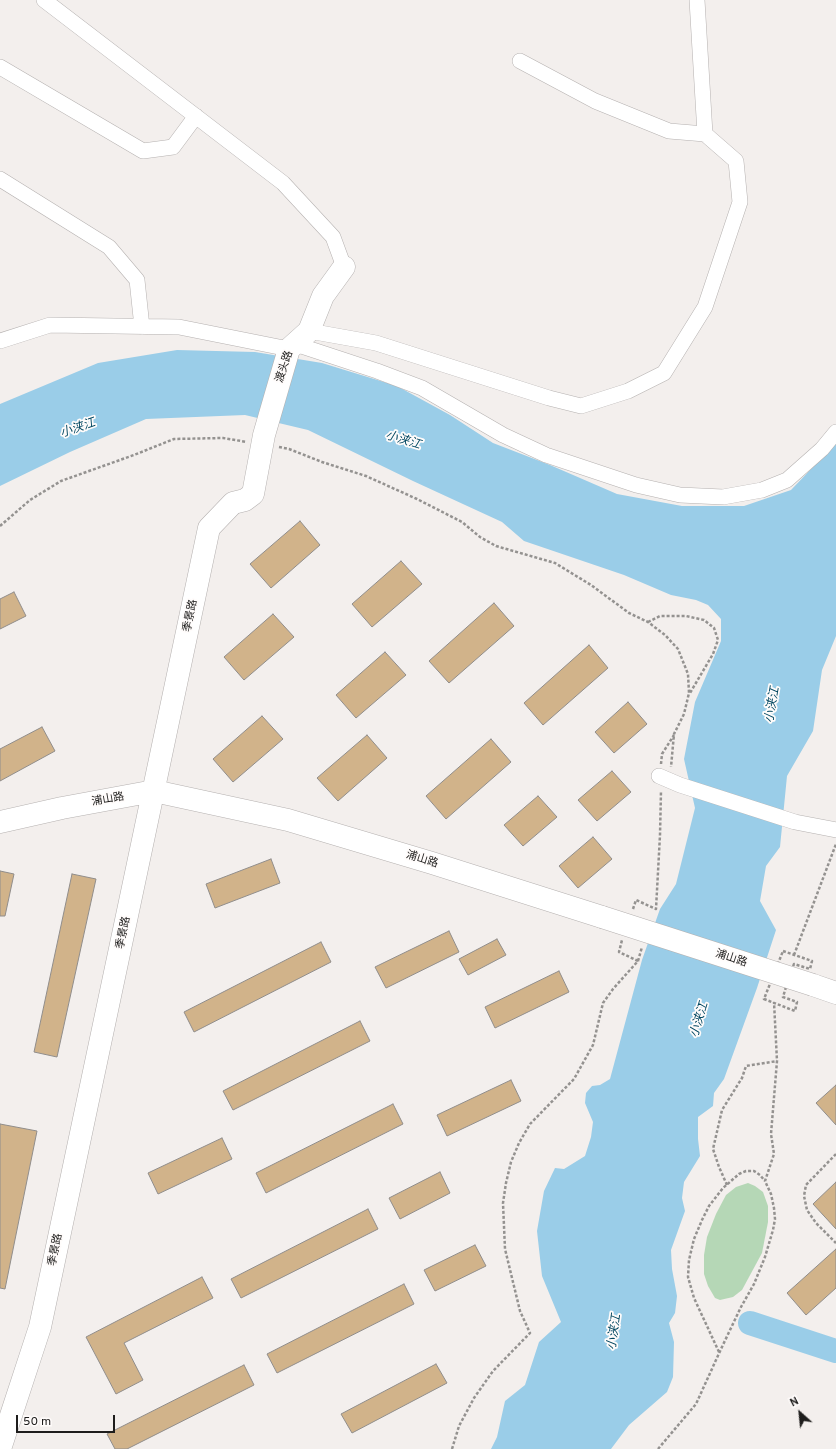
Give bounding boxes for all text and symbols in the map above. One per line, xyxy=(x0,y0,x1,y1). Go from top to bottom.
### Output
street label: 渡头路 xyxy=(273,349,297,385)
water label: 小浃江 xyxy=(59,416,97,442)
water label: 小浃江 xyxy=(384,429,422,453)
street label: 季景路 xyxy=(181,598,201,634)
water label: 小浃江 xyxy=(763,686,783,724)
street label: 浦山路 xyxy=(91,791,125,809)
street label: 浦山路 xyxy=(404,849,440,871)
street label: 季景路 xyxy=(114,915,134,951)
street label: 浦山路 xyxy=(713,948,749,970)
water label: 小浃江 xyxy=(688,1001,712,1039)
street label: 季景路 xyxy=(46,1232,66,1268)
water label: 小浃江 xyxy=(605,1313,625,1351)
north arrow xyxy=(780,1393,820,1433)
text: N xyxy=(788,1394,801,1410)
scale bar xyxy=(18,1407,117,1433)
text: 50 m xyxy=(23,1414,51,1430)

